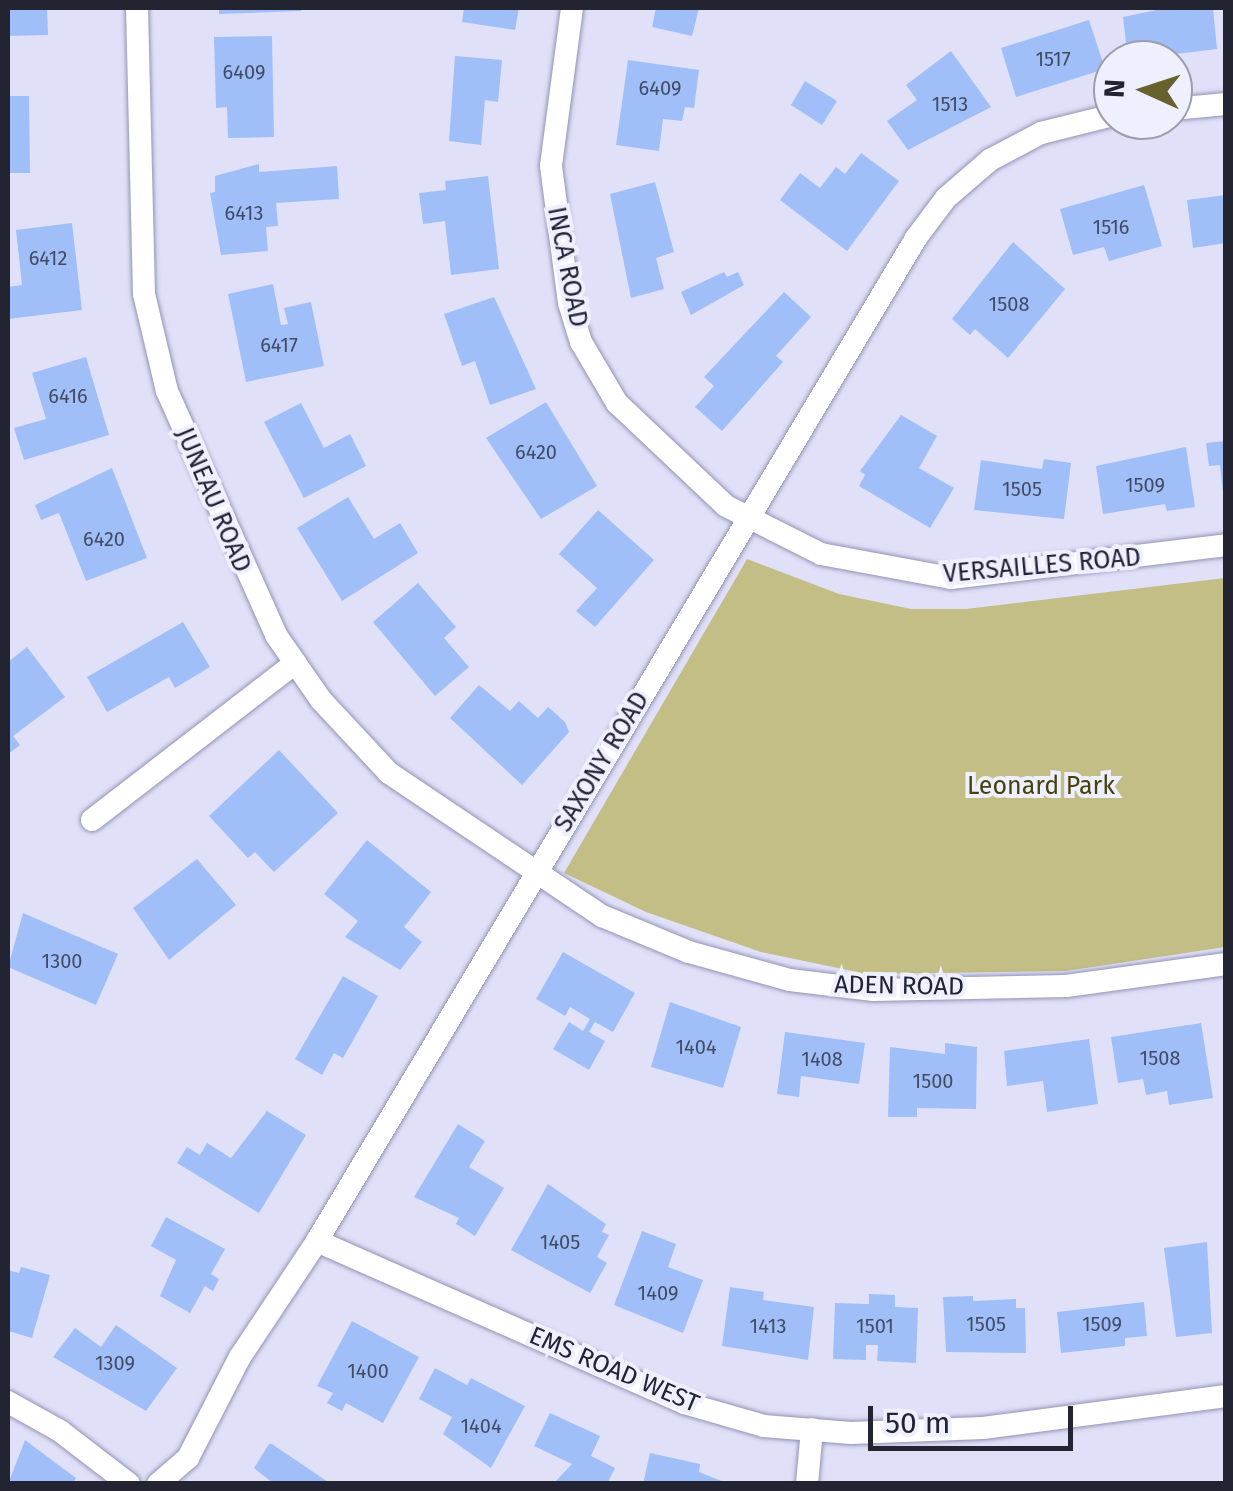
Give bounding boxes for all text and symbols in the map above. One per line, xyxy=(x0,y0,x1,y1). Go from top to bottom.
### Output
north arrow xyxy=(1093,40,1193,140)
house number: 1517 xyxy=(1035,47,1071,71)
house number: 6409 xyxy=(223,60,265,84)
house number: 6409 xyxy=(639,76,681,100)
text: N xyxy=(1098,78,1132,99)
house number: 1513 xyxy=(932,92,968,116)
house number: 6413 xyxy=(225,201,263,225)
street label: INCA ROAD xyxy=(541,204,593,330)
house number: 1516 xyxy=(1093,215,1129,239)
house number: 6412 xyxy=(29,246,67,270)
house number: 1508 xyxy=(989,292,1029,316)
house number: 6417 xyxy=(260,333,298,357)
house number: 6416 xyxy=(48,384,88,408)
street label: JUNEAU ROAD xyxy=(169,423,257,577)
house number: 6420 xyxy=(515,440,557,464)
house number: 1509 xyxy=(1125,473,1165,497)
house number: 1505 xyxy=(1002,477,1042,501)
house number: 6420 xyxy=(83,527,125,551)
street label: VERSAILLES ROAD xyxy=(942,542,1142,590)
street label: SAXONY ROAD xyxy=(548,687,656,837)
park label: Leonard Park xyxy=(967,771,1115,801)
house number: 1300 xyxy=(42,949,82,973)
street label: ADEN ROAD xyxy=(834,970,964,1002)
house number: 1404 xyxy=(675,1035,717,1059)
house number: 1508 xyxy=(1140,1046,1180,1070)
house number: 1408 xyxy=(801,1047,843,1071)
house number: 1500 xyxy=(913,1069,953,1093)
house number: 1405 xyxy=(540,1230,580,1254)
house number: 1409 xyxy=(638,1281,678,1305)
house number: 1505 xyxy=(966,1312,1006,1336)
house number: 1509 xyxy=(1082,1312,1122,1336)
house number: 1413 xyxy=(750,1314,786,1338)
house number: 1501 xyxy=(856,1314,894,1338)
street label: EMS ROAD WEST xyxy=(525,1321,703,1419)
house number: 1309 xyxy=(95,1351,135,1375)
house number: 1400 xyxy=(347,1359,389,1383)
scale bar xyxy=(873,1386,1078,1448)
text: 50 m xyxy=(885,1405,950,1441)
house number: 1404 xyxy=(460,1414,502,1438)

